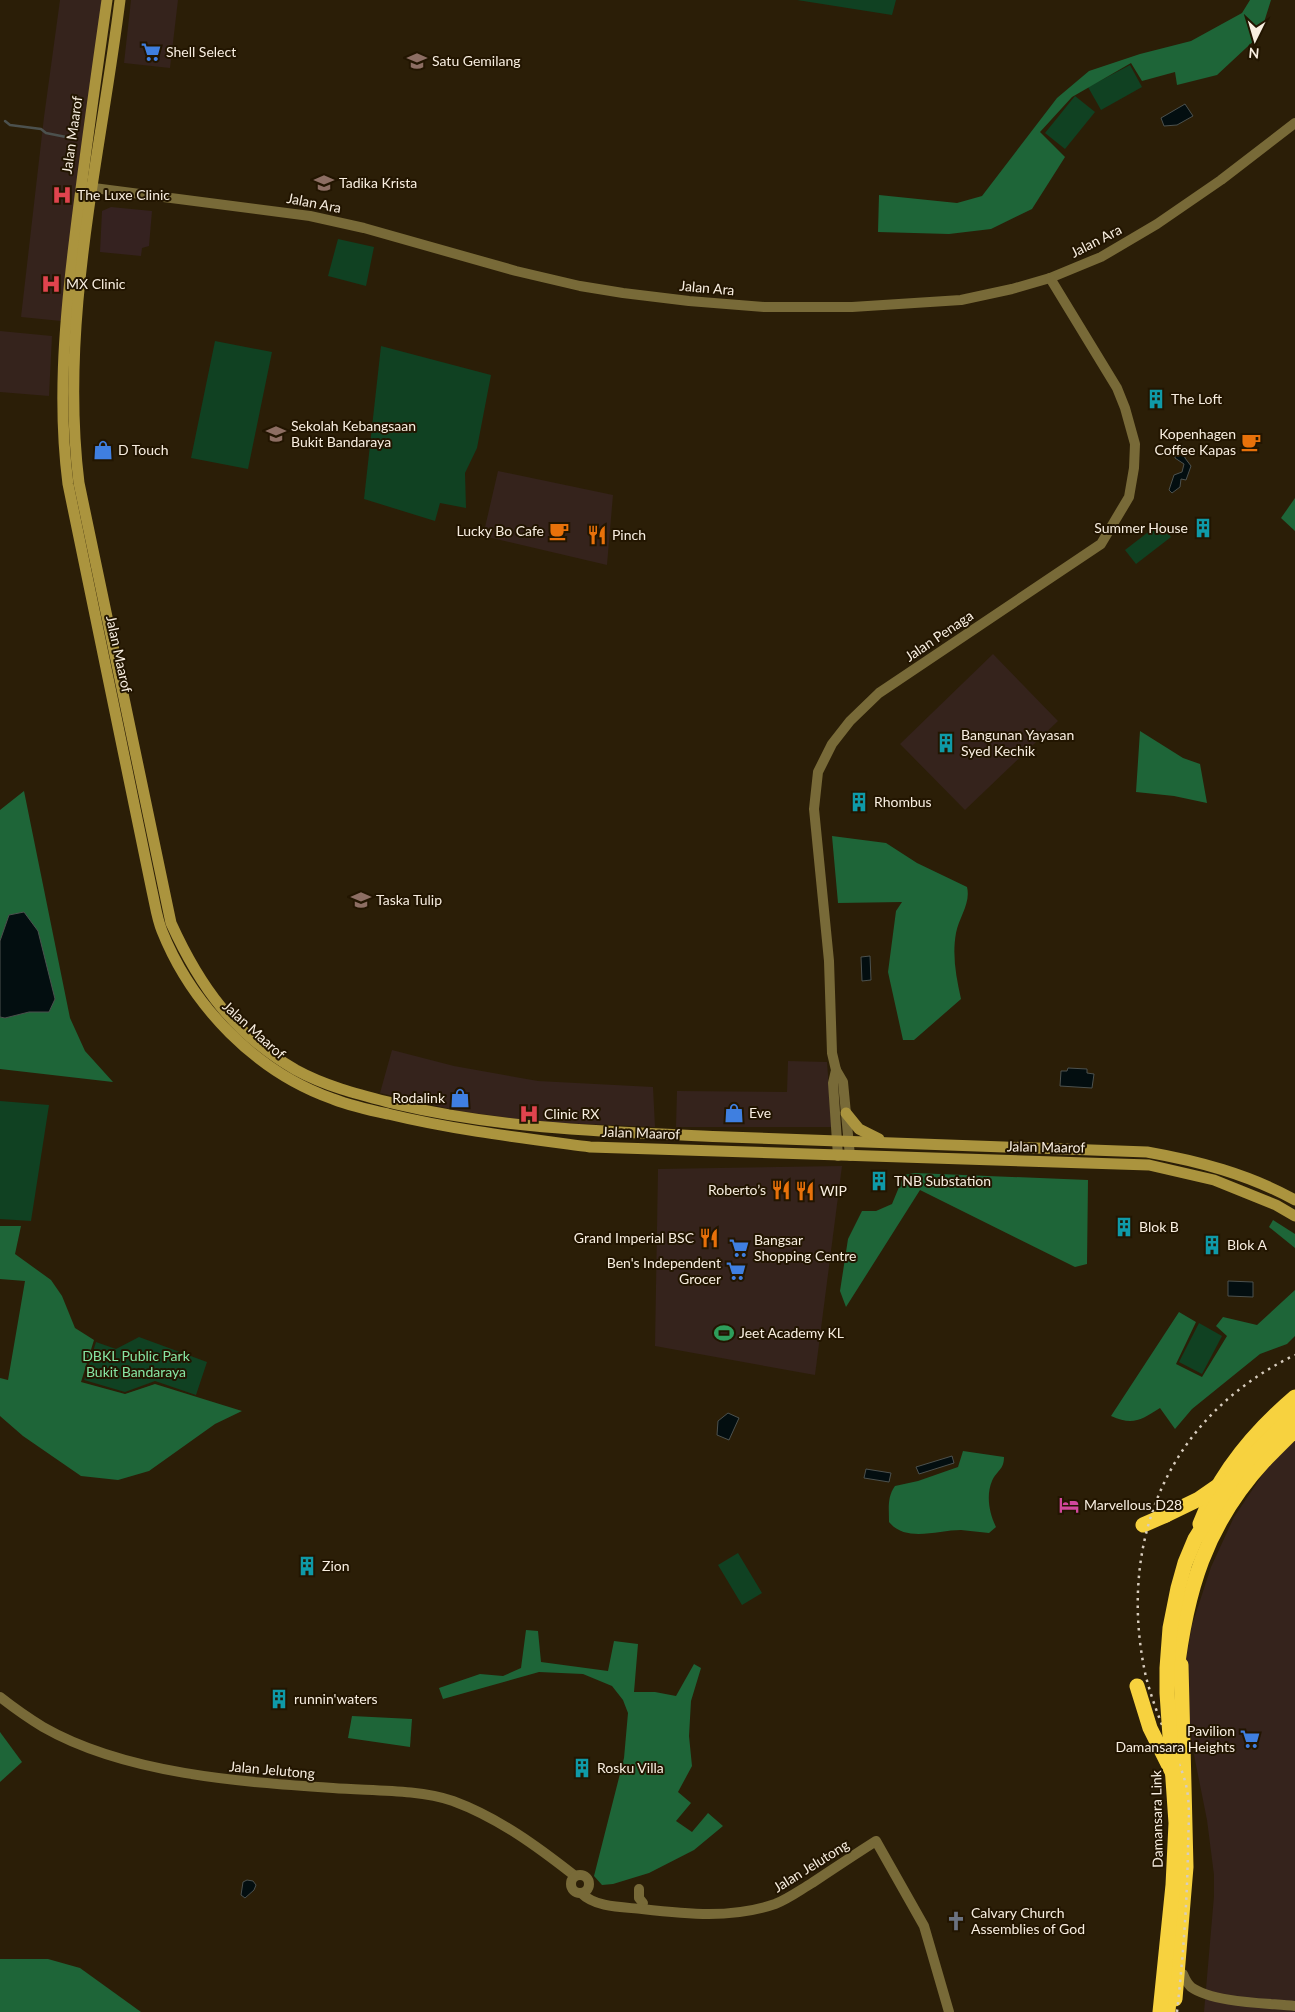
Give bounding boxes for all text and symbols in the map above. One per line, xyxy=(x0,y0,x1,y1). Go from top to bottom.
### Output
north arrow xyxy=(1230,15,1280,65)
supermarket icon: Shell Select xyxy=(140,41,162,63)
place label: Shell Select xyxy=(166,43,236,60)
text: N xyxy=(1248,45,1260,62)
school or university icon: Satu Gemilang xyxy=(406,50,428,72)
place label: Satu Gemilang xyxy=(432,52,521,69)
street label: Jalan Maarof xyxy=(58,95,85,175)
school or university icon: Tadika Krista xyxy=(313,172,335,194)
place label: Tadika Krista xyxy=(339,174,417,191)
hospital icon: The Luxe Clinic xyxy=(51,184,73,206)
place label: The Luxe Clinic xyxy=(77,186,170,203)
street label: Jalan Ara xyxy=(285,189,343,216)
street label: Jalan Ara xyxy=(1067,220,1124,261)
hospital icon: MX Clinic xyxy=(40,273,62,295)
place label: MX Clinic xyxy=(66,275,126,292)
street label: Jalan Ara xyxy=(679,277,735,298)
building icon: The Loft xyxy=(1145,388,1167,410)
place label: The Loft xyxy=(1171,390,1222,407)
place label: Sekolah Kebangsaan Bukit Bandaraya xyxy=(291,417,416,450)
school or university icon: Sekolah Kebangsaan Bukit Bandaraya xyxy=(265,423,287,445)
place label: Kopenhagen Coffee Kapas xyxy=(1154,425,1236,458)
cafe icon: Kopenhagen Coffee Kapas xyxy=(1240,431,1262,453)
shop icon: D Touch xyxy=(92,439,114,461)
place label: D Touch xyxy=(118,441,169,458)
building icon: Summer House xyxy=(1192,517,1214,539)
place label: Summer House xyxy=(1094,519,1188,536)
cafe icon: Lucky Bo Cafe xyxy=(548,520,570,542)
place label: Lucky Bo Cafe xyxy=(456,522,544,539)
restaurant icon: Pinch xyxy=(586,524,608,546)
place label: Pinch xyxy=(612,526,646,543)
street label: Jalan Penaga xyxy=(901,607,976,665)
street label: Jalan Maarof xyxy=(103,614,136,694)
place label: Bangunan Yayasan Syed Kechik xyxy=(961,726,1074,759)
building icon: Bangunan Yayasan Syed Kechik xyxy=(935,732,957,754)
building icon: Rhombus xyxy=(848,791,870,813)
place label: Rhombus xyxy=(874,793,932,810)
school or university icon: Taska Tulip xyxy=(350,889,372,911)
place label: Taska Tulip xyxy=(376,891,442,908)
street label: Jalan Maarof xyxy=(219,997,289,1062)
shop icon: Rodalink xyxy=(449,1087,471,1109)
place label: Rodalink xyxy=(392,1089,446,1106)
shop icon: Eve xyxy=(723,1102,745,1124)
hospital icon: Clinic RX xyxy=(518,1103,540,1125)
place label: Eve xyxy=(749,1104,771,1121)
place label: Clinic RX xyxy=(544,1105,599,1122)
street label: Jalan Maarof xyxy=(602,1123,681,1142)
street label: Jalan Maarof xyxy=(1007,1137,1085,1156)
building icon: TNB Substation xyxy=(868,1170,890,1192)
place label: TNB Substation xyxy=(894,1172,991,1189)
restaurant icon: Roberto’s xyxy=(770,1179,792,1201)
restaurant icon: WIP xyxy=(794,1180,816,1202)
place label: Roberto’s xyxy=(708,1181,766,1198)
place label: WIP xyxy=(820,1182,847,1199)
building icon: Blok B xyxy=(1113,1216,1135,1238)
place label: Blok B xyxy=(1139,1218,1179,1235)
restaurant icon: Grand Imperial BSC xyxy=(698,1227,720,1249)
place label: Grand Imperial BSC xyxy=(574,1229,695,1246)
place label: Bangsar Shopping Centre xyxy=(754,1231,857,1264)
building icon: Blok A xyxy=(1201,1234,1223,1256)
place label: Blok A xyxy=(1227,1236,1267,1253)
supermarket icon: Bangsar Shopping Centre xyxy=(728,1237,750,1259)
place label: Ben's Independent Grocer xyxy=(607,1254,721,1287)
supermarket icon: Ben's Independent Grocer xyxy=(725,1260,747,1282)
sports icon: Jeet Academy KL xyxy=(713,1322,735,1344)
place label: Jeet Academy KL xyxy=(739,1324,844,1341)
park label: DBKL Public Park Bukit Bandaraya xyxy=(82,1347,191,1380)
hotel icon: Marvellous D28 xyxy=(1058,1494,1080,1516)
place label: Marvellous D28 xyxy=(1084,1496,1182,1513)
building icon: Zion xyxy=(296,1555,318,1577)
place label: Zion xyxy=(322,1557,350,1574)
building icon: runnin'waters xyxy=(268,1688,290,1710)
place label: runnin'waters xyxy=(294,1690,378,1707)
place label: Pavilion Damansara Heights xyxy=(1115,1722,1235,1755)
supermarket icon: Pavilion Damansara Heights xyxy=(1239,1728,1261,1750)
street label: Jalan Jelutong xyxy=(228,1757,316,1782)
building icon: Rosku Villa xyxy=(571,1757,593,1779)
place label: Rosku Villa xyxy=(597,1759,664,1776)
street label: Damansara Link xyxy=(1147,1769,1166,1868)
street label: Jalan Jelutong xyxy=(770,1836,852,1896)
place label: Calvary Church Assemblies of God xyxy=(971,1904,1085,1937)
church icon: Calvary Church Assemblies of God xyxy=(945,1910,967,1932)

